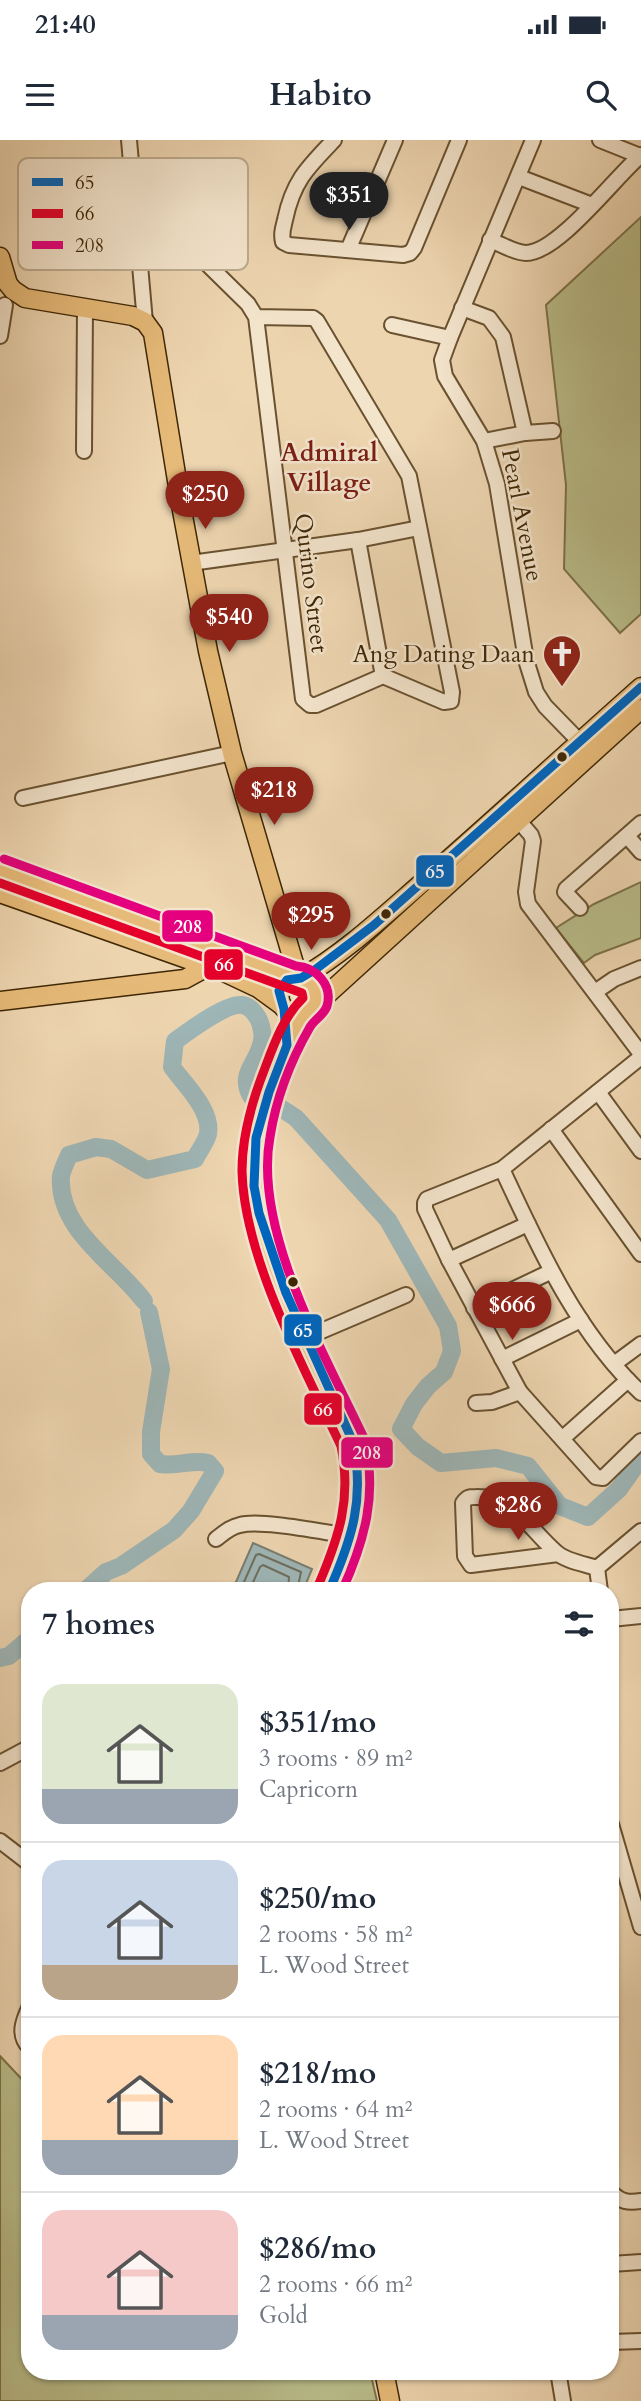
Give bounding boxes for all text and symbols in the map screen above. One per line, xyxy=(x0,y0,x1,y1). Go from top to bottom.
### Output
text: 21:40 xyxy=(35,7,96,42)
text: Habito xyxy=(269,73,372,117)
icon: menu xyxy=(21,76,59,114)
icon: search xyxy=(582,76,620,114)
legend xyxy=(18,158,248,270)
text: 65 xyxy=(75,170,94,196)
pin: $351 xyxy=(308,172,390,232)
text: $351 xyxy=(325,179,373,210)
text: 66 xyxy=(75,201,94,227)
text: 208 xyxy=(75,233,104,259)
district label: Admiral Village xyxy=(280,435,378,500)
street label: Pearl Avenue xyxy=(493,446,551,584)
pin: $250 xyxy=(164,472,246,531)
text: $250 xyxy=(181,478,229,509)
street label: Qurino Street xyxy=(286,511,336,655)
pin: $540 xyxy=(188,594,270,654)
text: $540 xyxy=(205,601,253,632)
church icon: Ang Dating Daan xyxy=(541,633,583,688)
place label: Ang Dating Daan xyxy=(353,638,535,671)
unlabelled marker xyxy=(555,750,569,764)
pin: $218 xyxy=(233,768,315,827)
text: $218 xyxy=(250,774,298,805)
line badge: 65 xyxy=(415,854,455,888)
text: 65 xyxy=(425,859,445,885)
pin: $295 xyxy=(270,892,352,952)
text: $295 xyxy=(287,899,335,930)
unlabelled marker xyxy=(379,907,393,921)
line badge: 208 xyxy=(161,909,214,943)
text: 208 xyxy=(173,914,203,940)
line badge: 66 xyxy=(203,948,244,981)
text: 66 xyxy=(214,952,234,978)
unlabelled marker xyxy=(286,1275,300,1289)
pin: $666 xyxy=(471,1282,553,1342)
text: $666 xyxy=(488,1289,536,1320)
line badge: 65 xyxy=(283,1313,323,1347)
text: 65 xyxy=(293,1318,313,1344)
line badge: 66 xyxy=(303,1392,343,1426)
text: 66 xyxy=(313,1397,333,1423)
line badge: 208 xyxy=(340,1436,394,1469)
text: 208 xyxy=(352,1440,382,1466)
pin: $286 xyxy=(477,1482,559,1542)
text: $286 xyxy=(494,1489,542,1520)
text: 7 homes xyxy=(42,1604,155,1645)
icon: filters xyxy=(560,1605,598,1643)
text: $351/mo xyxy=(259,1702,376,1743)
icon: home xyxy=(98,1712,182,1796)
text: 3 rooms · 89 m² xyxy=(259,1743,412,1774)
text: Capricorn xyxy=(259,1774,358,1805)
text: $250/mo xyxy=(259,1878,376,1919)
icon: home xyxy=(98,1888,182,1972)
text: 2 rooms · 58 m² xyxy=(259,1919,412,1950)
text: L. Wood Street xyxy=(259,1950,409,1981)
text: $218/mo xyxy=(259,2053,376,2094)
icon: home xyxy=(98,2063,182,2147)
text: 2 rooms · 64 m² xyxy=(259,2094,412,2125)
text: L. Wood Street xyxy=(259,2125,409,2156)
text: $286/mo xyxy=(259,2228,376,2269)
icon: home xyxy=(98,2238,182,2322)
text: 2 rooms · 66 m² xyxy=(259,2269,412,2300)
text: Gold xyxy=(259,2300,308,2331)

